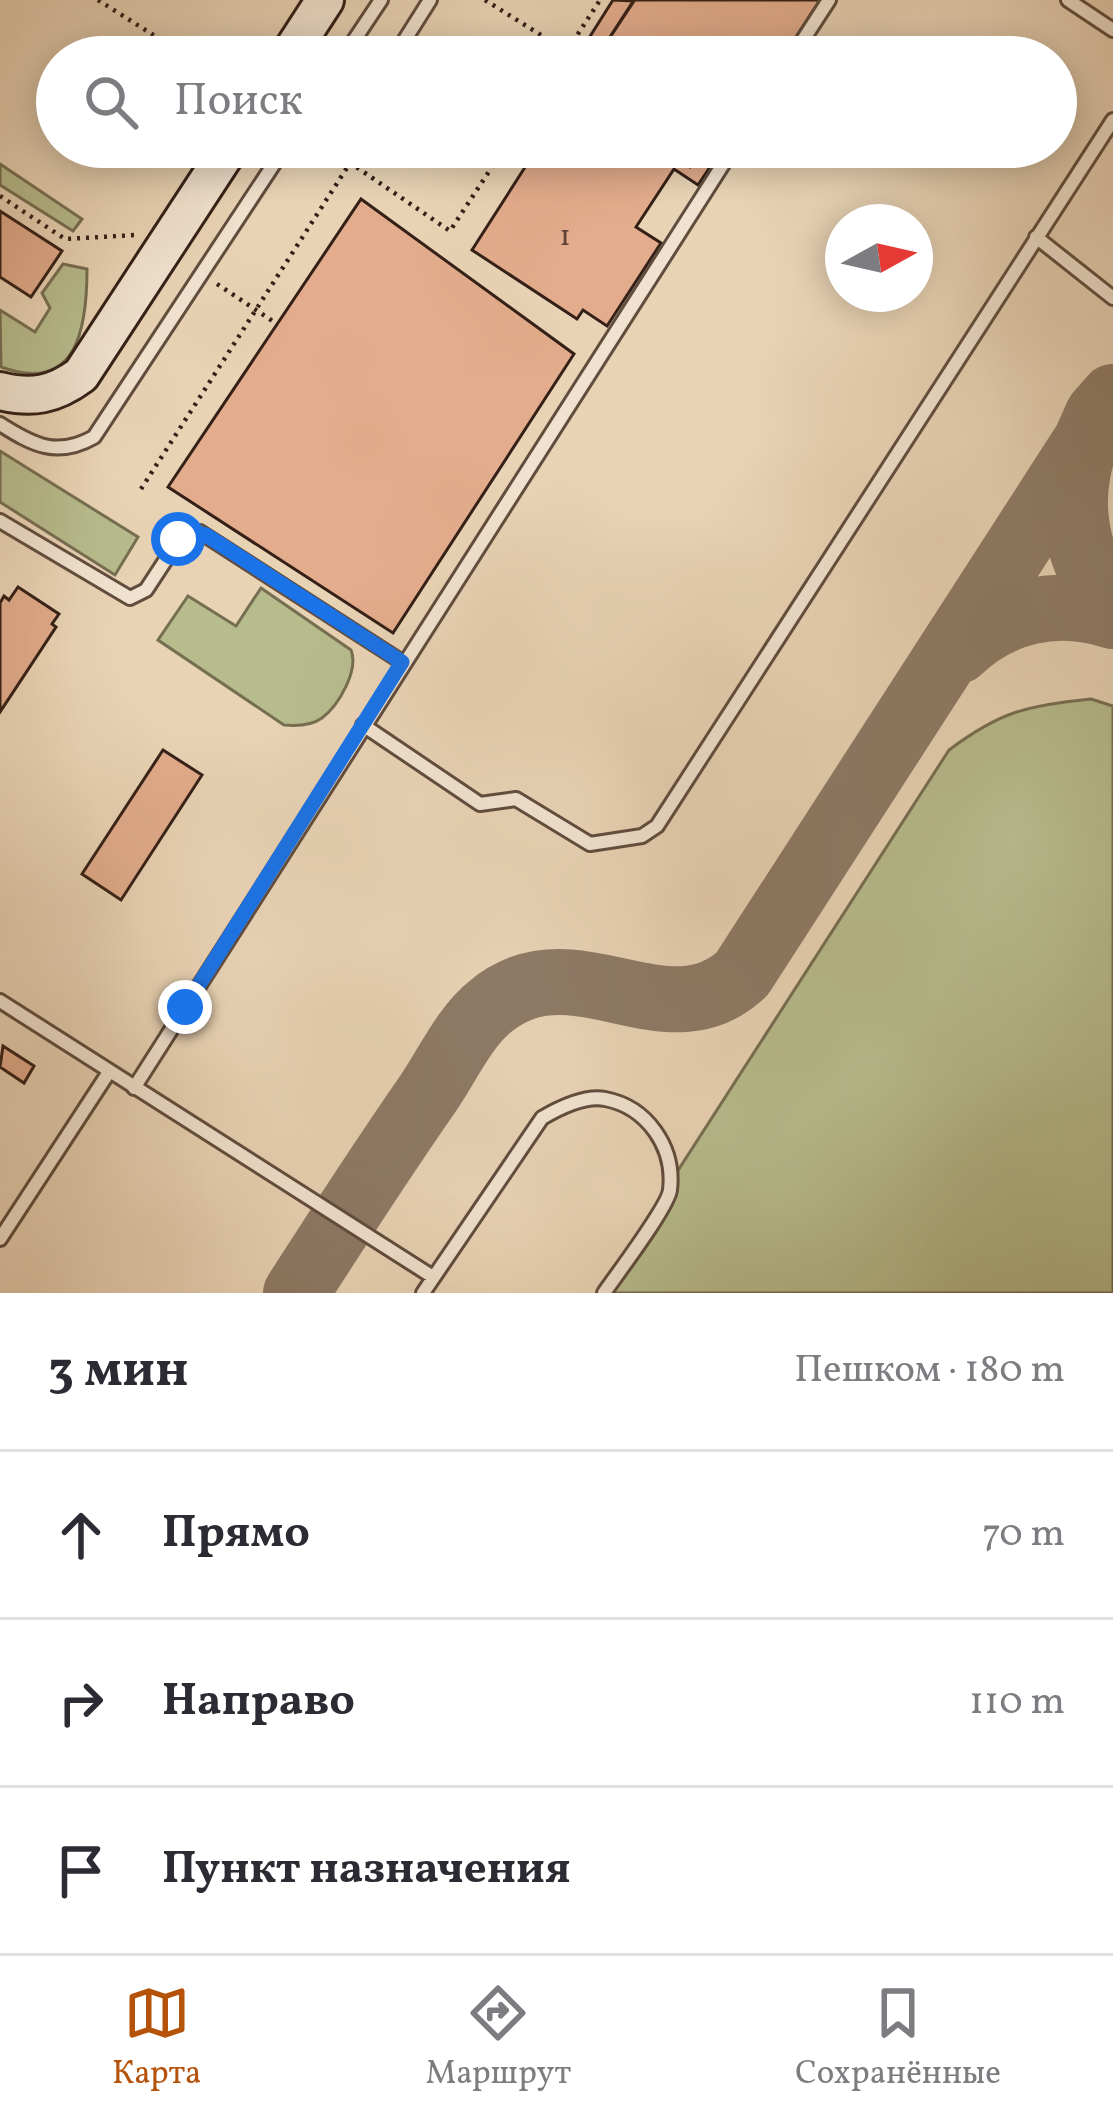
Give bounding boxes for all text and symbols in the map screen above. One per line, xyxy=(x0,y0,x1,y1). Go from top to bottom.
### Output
search box xyxy=(36,36,1077,168)
icon: search xyxy=(78,69,144,135)
text: Поиск xyxy=(174,71,303,134)
north arrow xyxy=(825,204,933,312)
house number: 1 xyxy=(559,216,571,258)
route start xyxy=(151,512,205,566)
route end xyxy=(158,980,212,1034)
text: 3 мин xyxy=(48,1336,188,1407)
text: Пешком · 180 m xyxy=(794,1344,1065,1398)
icon: ahead xyxy=(48,1502,114,1568)
text: Прямо xyxy=(162,1503,310,1566)
text: 70 m xyxy=(982,1508,1065,1562)
icon: right xyxy=(48,1670,114,1736)
text: Направо xyxy=(162,1671,355,1734)
text: 110 m xyxy=(969,1676,1065,1730)
icon: arrive xyxy=(48,1838,114,1904)
text: Пункт назначения xyxy=(162,1839,571,1902)
tab: Карта xyxy=(112,1980,202,2098)
tab: Маршрут xyxy=(426,1980,571,2098)
tab: Сохранённые xyxy=(795,1980,1001,2098)

